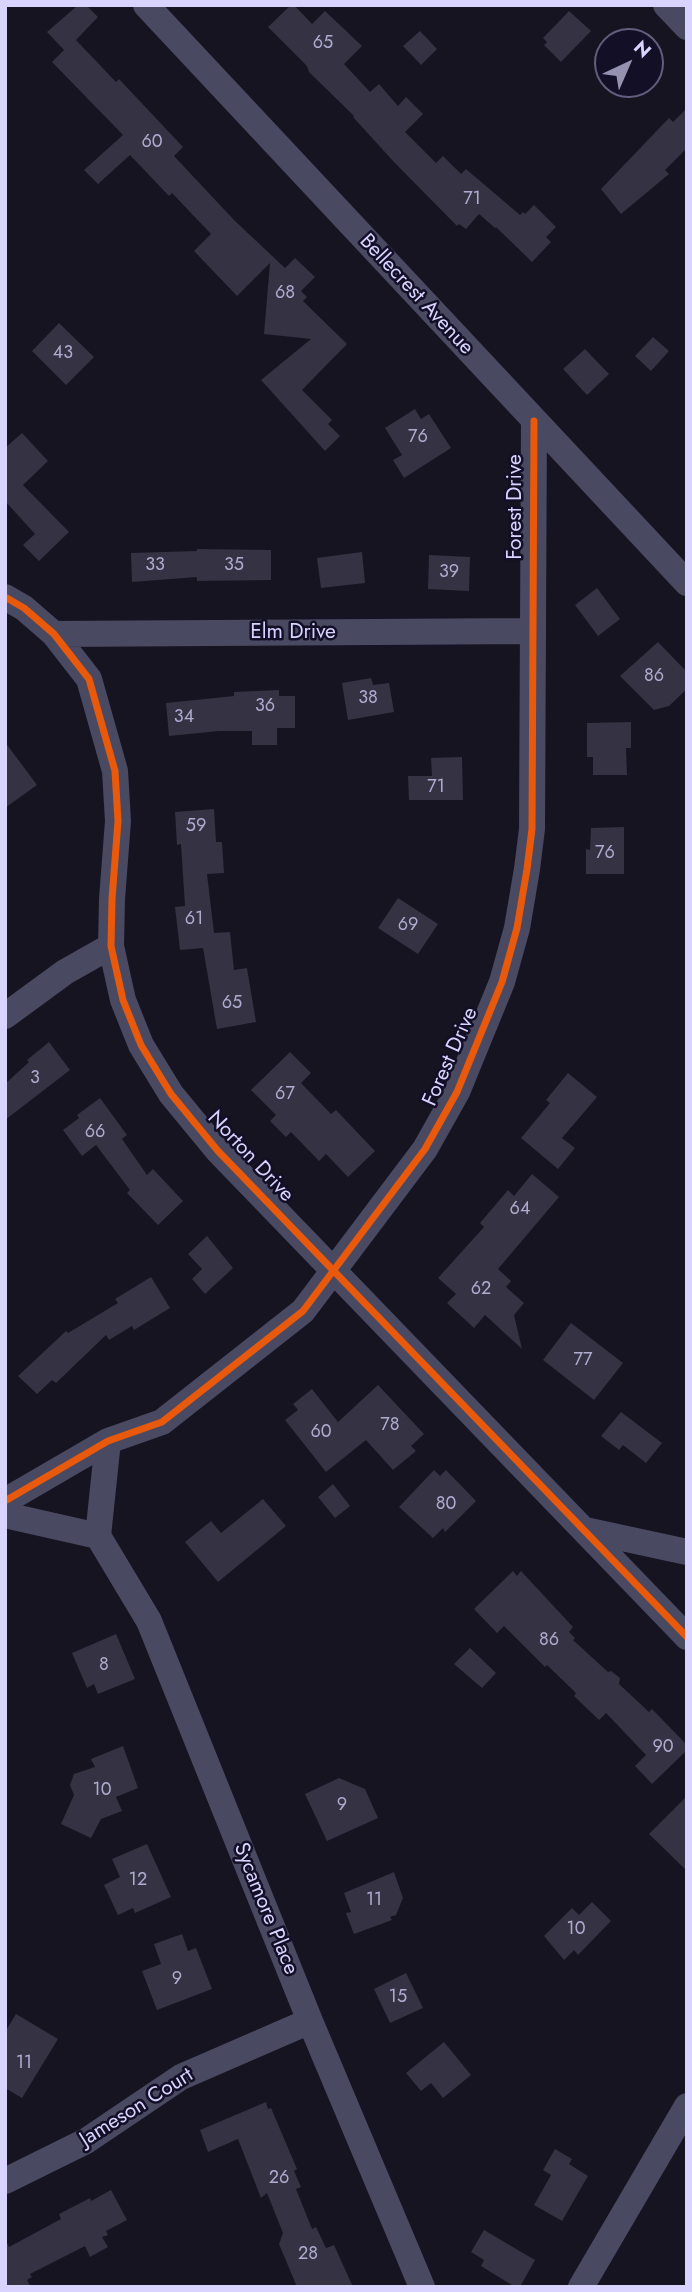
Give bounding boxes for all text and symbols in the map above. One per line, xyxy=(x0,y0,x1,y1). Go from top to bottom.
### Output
north arrow xyxy=(594,28,664,98)
house number: 65 xyxy=(313,33,333,55)
text: N xyxy=(628,34,657,64)
house number: 60 xyxy=(141,132,163,154)
house number: 71 xyxy=(463,189,481,211)
street label: Bellecrest Avenue xyxy=(354,229,478,361)
house number: 68 xyxy=(275,283,295,305)
house number: 43 xyxy=(53,343,73,365)
house number: 76 xyxy=(408,427,428,449)
street label: Forest Drive xyxy=(503,454,529,560)
house number: 33 xyxy=(145,555,165,577)
house number: 35 xyxy=(224,555,244,577)
house number: 39 xyxy=(439,562,459,584)
street label: Elm Drive xyxy=(250,620,336,646)
house number: 86 xyxy=(644,666,664,688)
house number: 38 xyxy=(358,688,378,710)
house number: 36 xyxy=(255,696,275,718)
house number: 34 xyxy=(174,707,194,729)
house number: 71 xyxy=(427,777,445,799)
house number: 59 xyxy=(186,816,206,838)
house number: 76 xyxy=(595,843,615,865)
house number: 61 xyxy=(185,909,203,931)
house number: 69 xyxy=(398,915,418,937)
house number: 65 xyxy=(222,993,242,1015)
street label: Forest Drive xyxy=(418,1004,484,1110)
house number: 3 xyxy=(30,1068,40,1090)
house number: 67 xyxy=(275,1084,295,1106)
street label: Norton Drive xyxy=(201,1106,299,1208)
house number: 66 xyxy=(85,1122,105,1144)
house number: 64 xyxy=(510,1199,530,1221)
house number: 62 xyxy=(471,1279,491,1301)
house number: 77 xyxy=(574,1350,592,1372)
house number: 78 xyxy=(380,1415,400,1437)
house number: 60 xyxy=(310,1422,332,1444)
house number: 80 xyxy=(436,1494,456,1516)
house number: 86 xyxy=(539,1630,559,1652)
house number: 8 xyxy=(99,1655,109,1677)
house number: 90 xyxy=(652,1737,674,1759)
house number: 10 xyxy=(93,1780,111,1802)
house number: 9 xyxy=(337,1795,347,1817)
street label: Sycamore Place xyxy=(227,1840,303,1978)
house number: 12 xyxy=(129,1870,147,1892)
house number: 11 xyxy=(366,1890,382,1912)
house number: 10 xyxy=(567,1919,585,1941)
house number: 9 xyxy=(172,1969,182,1991)
house number: 15 xyxy=(389,1987,407,2009)
house number: 11 xyxy=(16,2053,32,2075)
street label: Jameson Court xyxy=(76,2063,198,2153)
house number: 26 xyxy=(269,2168,289,2190)
house number: 28 xyxy=(298,2244,318,2266)

